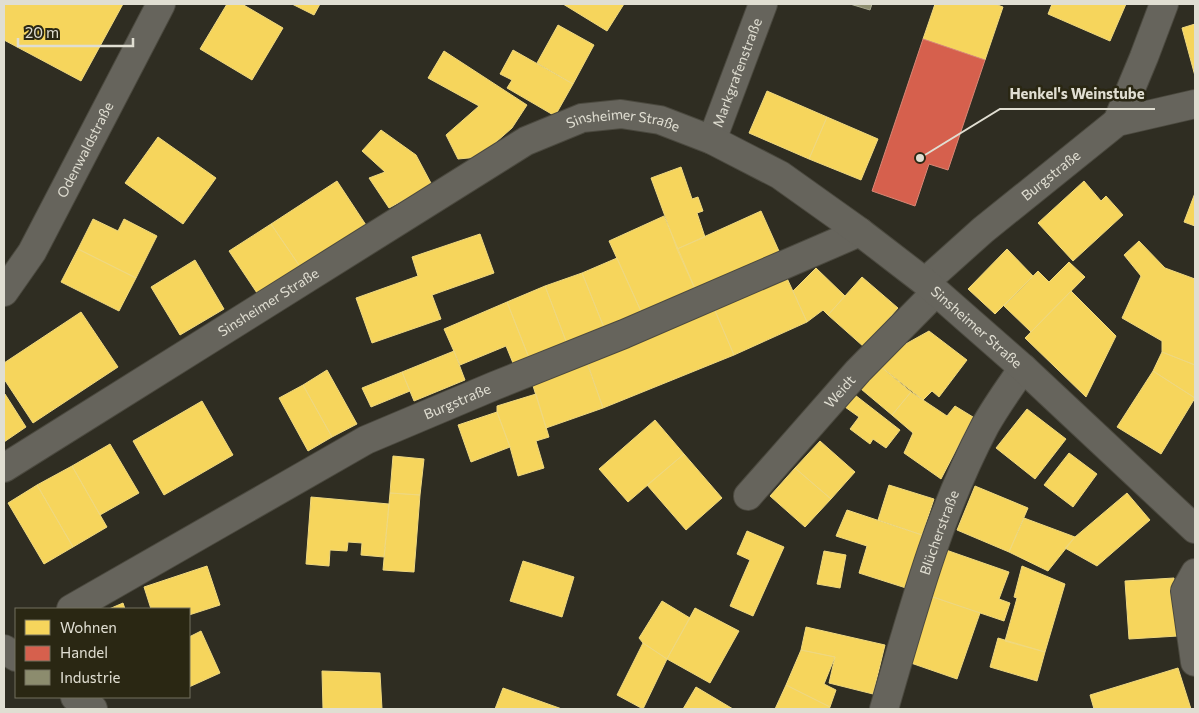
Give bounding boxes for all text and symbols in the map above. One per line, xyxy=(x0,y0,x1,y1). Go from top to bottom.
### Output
scale bar xyxy=(18,15,132,47)
street label: Markgrafenstraße xyxy=(709,15,765,129)
text: 20 m xyxy=(25,23,59,41)
callout: Henkel's Weinstube xyxy=(1000,79,1155,109)
text: Henkel's Weinstube xyxy=(1009,84,1145,102)
street label: Odenwaldstraße xyxy=(53,99,117,200)
street label: Sinsheimer Straße xyxy=(563,105,683,135)
street label: Burgstraße xyxy=(1018,146,1083,204)
street label: Sinsheimer Straße xyxy=(215,264,322,340)
street label: Sinsheimer Straße xyxy=(928,282,1026,371)
street label: Weidt xyxy=(820,371,859,411)
street label: Burgstraße xyxy=(421,379,493,423)
street label: Blücherstraße xyxy=(916,487,962,577)
legend xyxy=(15,608,190,698)
text: Wohnen xyxy=(60,618,117,636)
text: Handel xyxy=(60,643,108,661)
text: Industrie xyxy=(60,668,121,686)

